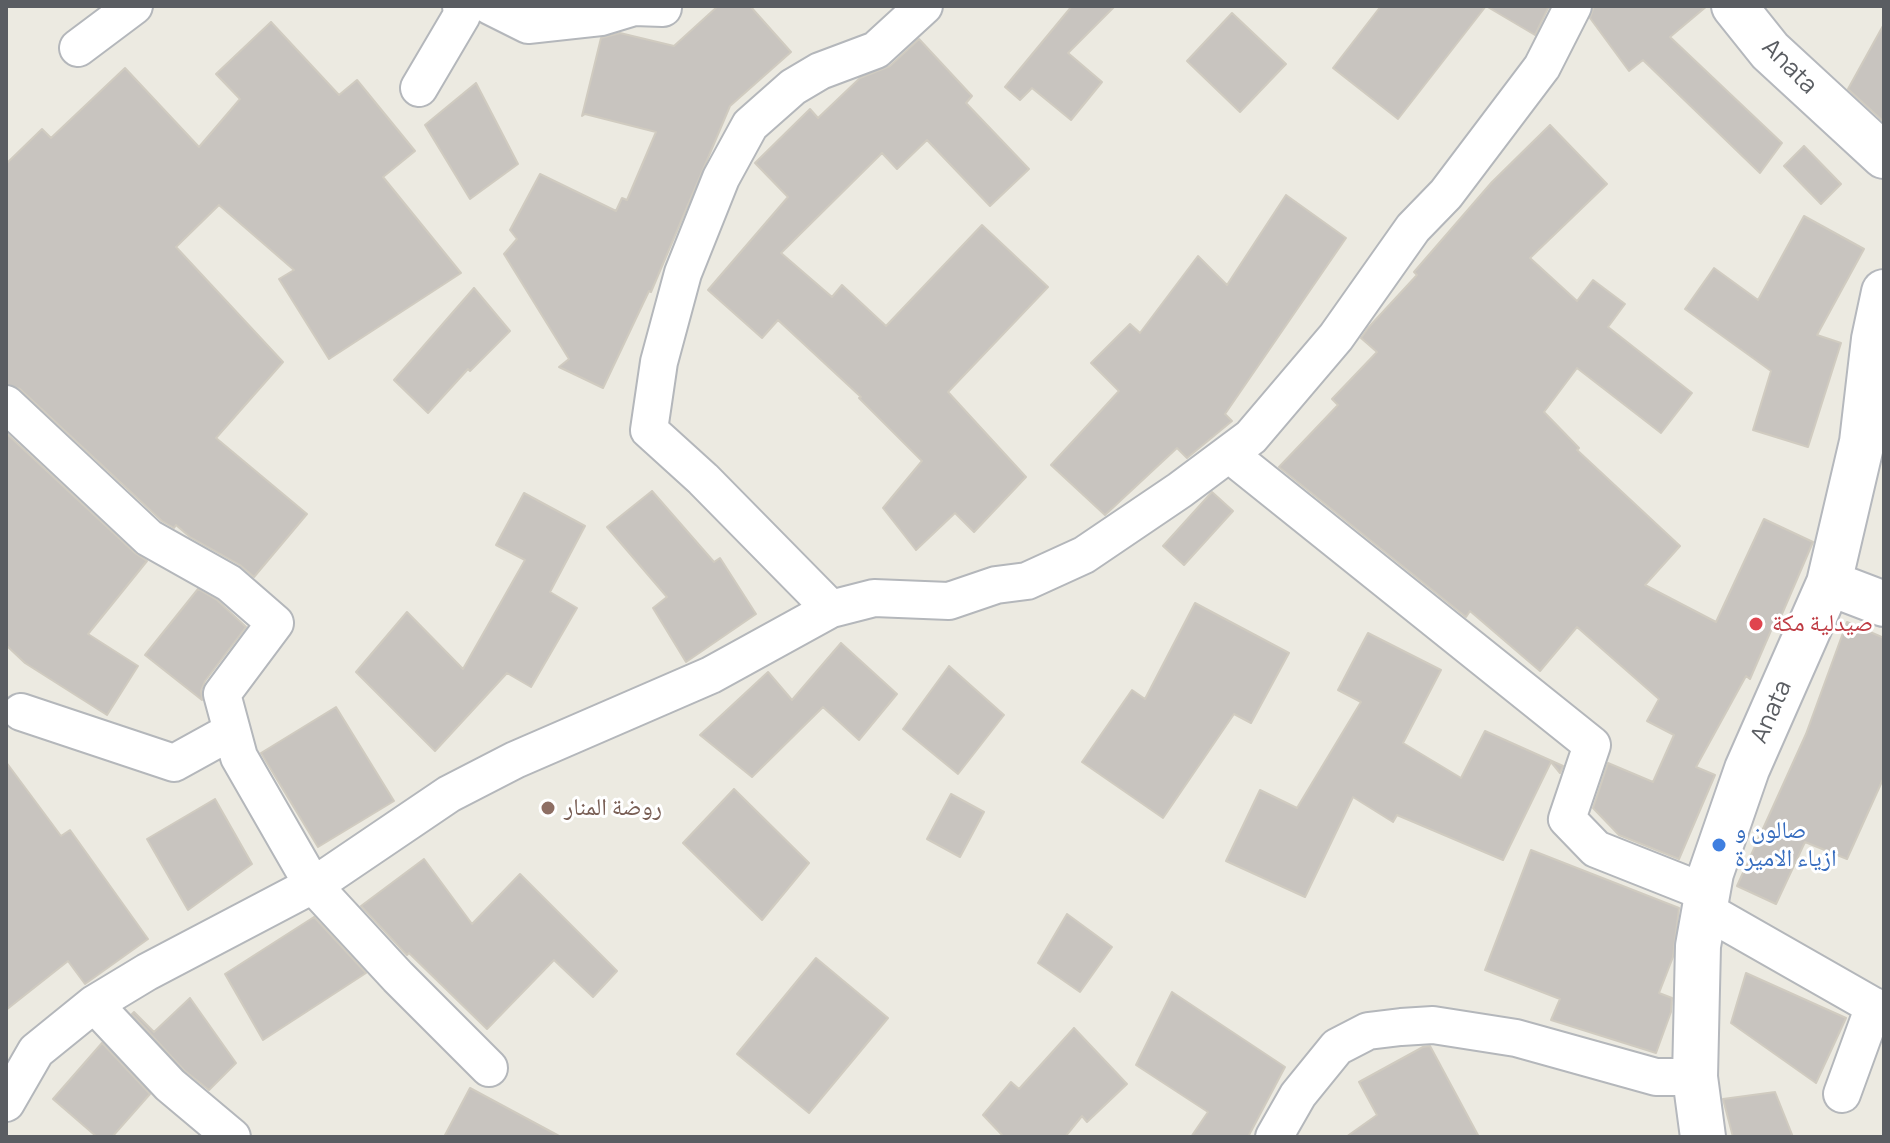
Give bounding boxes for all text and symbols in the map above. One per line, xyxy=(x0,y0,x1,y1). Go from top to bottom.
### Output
street label: Anata xyxy=(1756,34,1822,100)
place label: صيدلية مكة xyxy=(1772,610,1873,638)
marker: صيدلية مكة xyxy=(1747,615,1765,633)
street label: Anata xyxy=(1745,676,1799,748)
place label: روضة المنار xyxy=(564,794,662,822)
marker: روضة المنار xyxy=(539,799,557,817)
place label: صالون و ازياء الاميرة xyxy=(1735,817,1837,873)
marker: صالون و ازياء الاميرة xyxy=(1710,836,1728,854)

